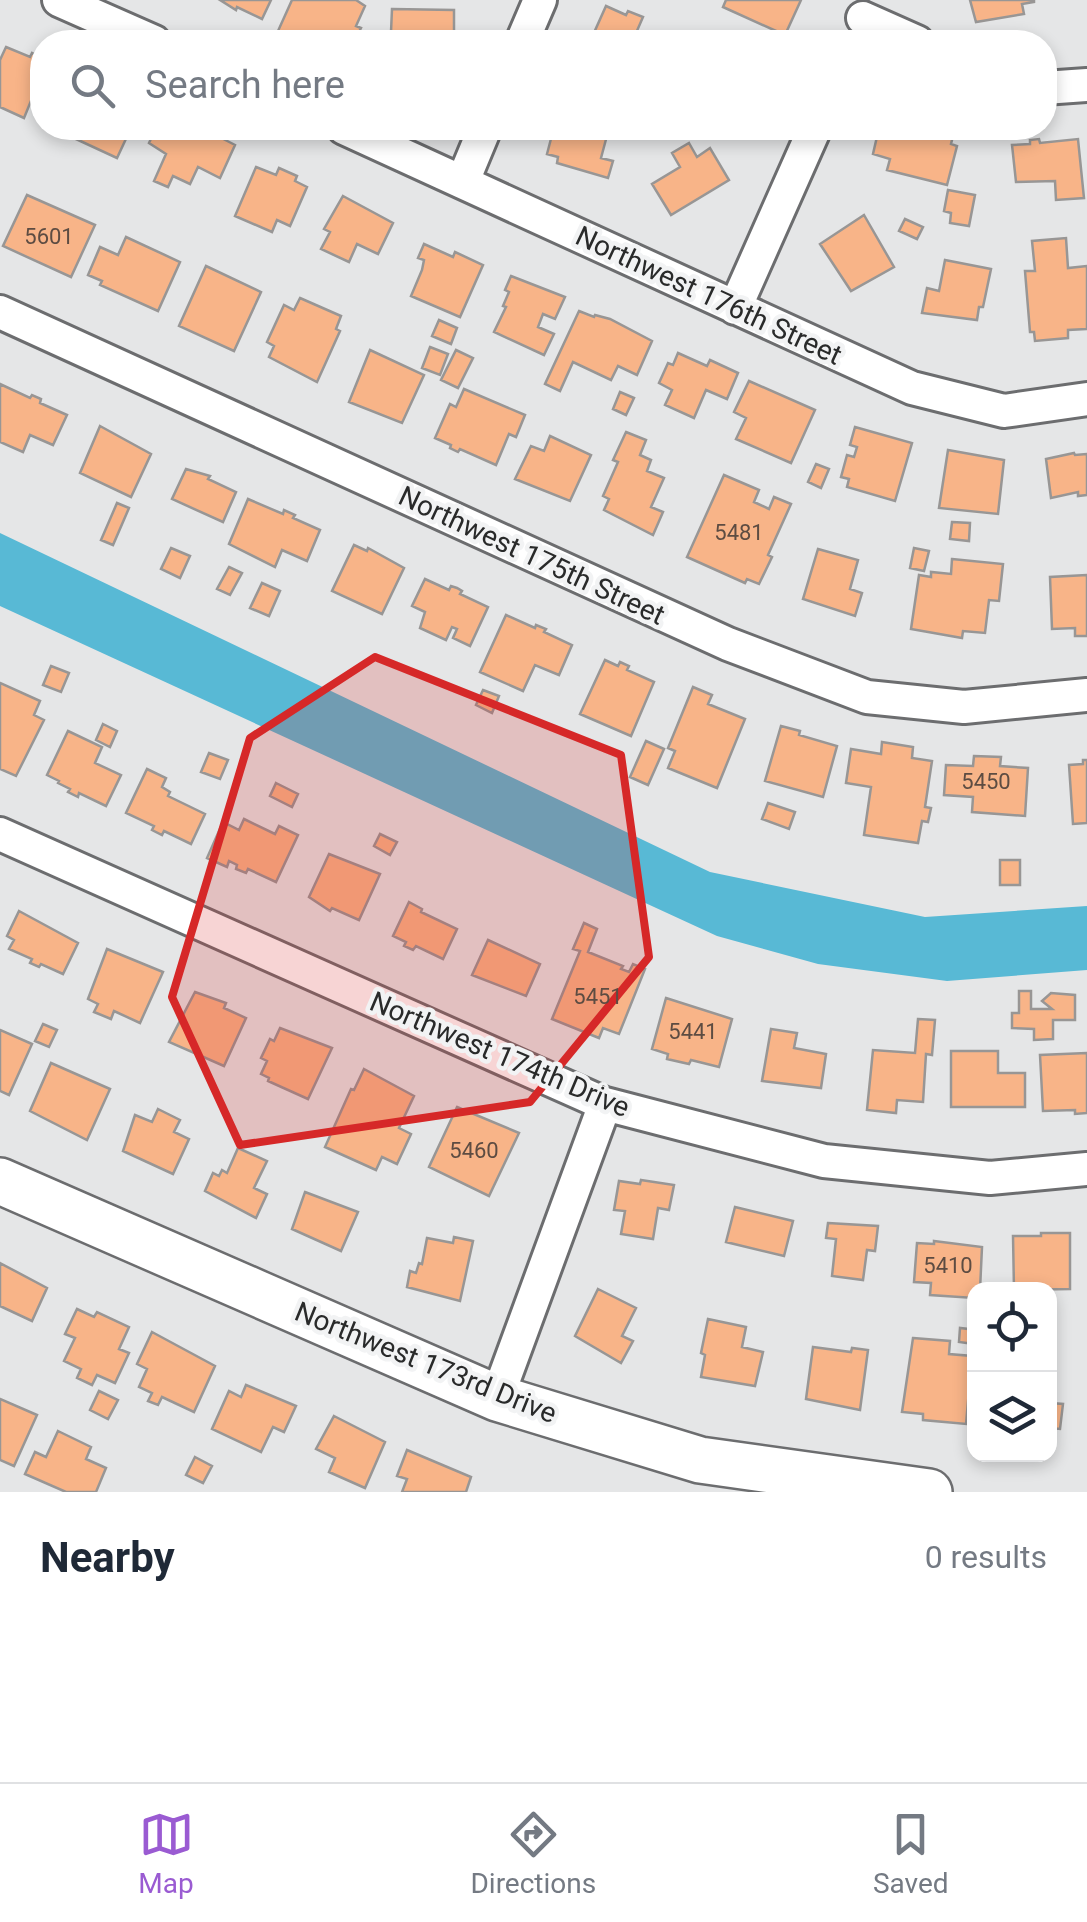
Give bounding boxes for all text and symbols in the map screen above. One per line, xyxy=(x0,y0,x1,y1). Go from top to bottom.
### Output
search box xyxy=(30,30,1057,140)
icon: search xyxy=(65,58,120,113)
text: Search here xyxy=(145,63,345,107)
street label: Northwest 176th Street xyxy=(571,219,847,372)
house number: 5601 xyxy=(24,224,74,249)
street label: Northwest 175th Street xyxy=(394,479,670,632)
house number: 5481 xyxy=(714,520,764,545)
house number: 5450 xyxy=(961,769,1011,794)
house number: 5451 xyxy=(573,984,623,1009)
street label: Northwest 174th Drive xyxy=(365,985,635,1124)
house number: 5441 xyxy=(668,1019,718,1044)
house number: 5460 xyxy=(449,1138,499,1163)
house number: 5410 xyxy=(923,1253,973,1278)
map controls xyxy=(967,1282,1057,1462)
button: locate xyxy=(967,1282,1057,1372)
street label: Northwest 173rd Drive xyxy=(290,1295,561,1430)
button: layers xyxy=(967,1372,1057,1462)
text: Nearby xyxy=(40,1533,175,1582)
text: 0 results xyxy=(925,1538,1047,1576)
tab: Map xyxy=(138,1807,194,1900)
tab: Directions xyxy=(470,1807,596,1900)
tab: Saved xyxy=(873,1807,949,1900)

